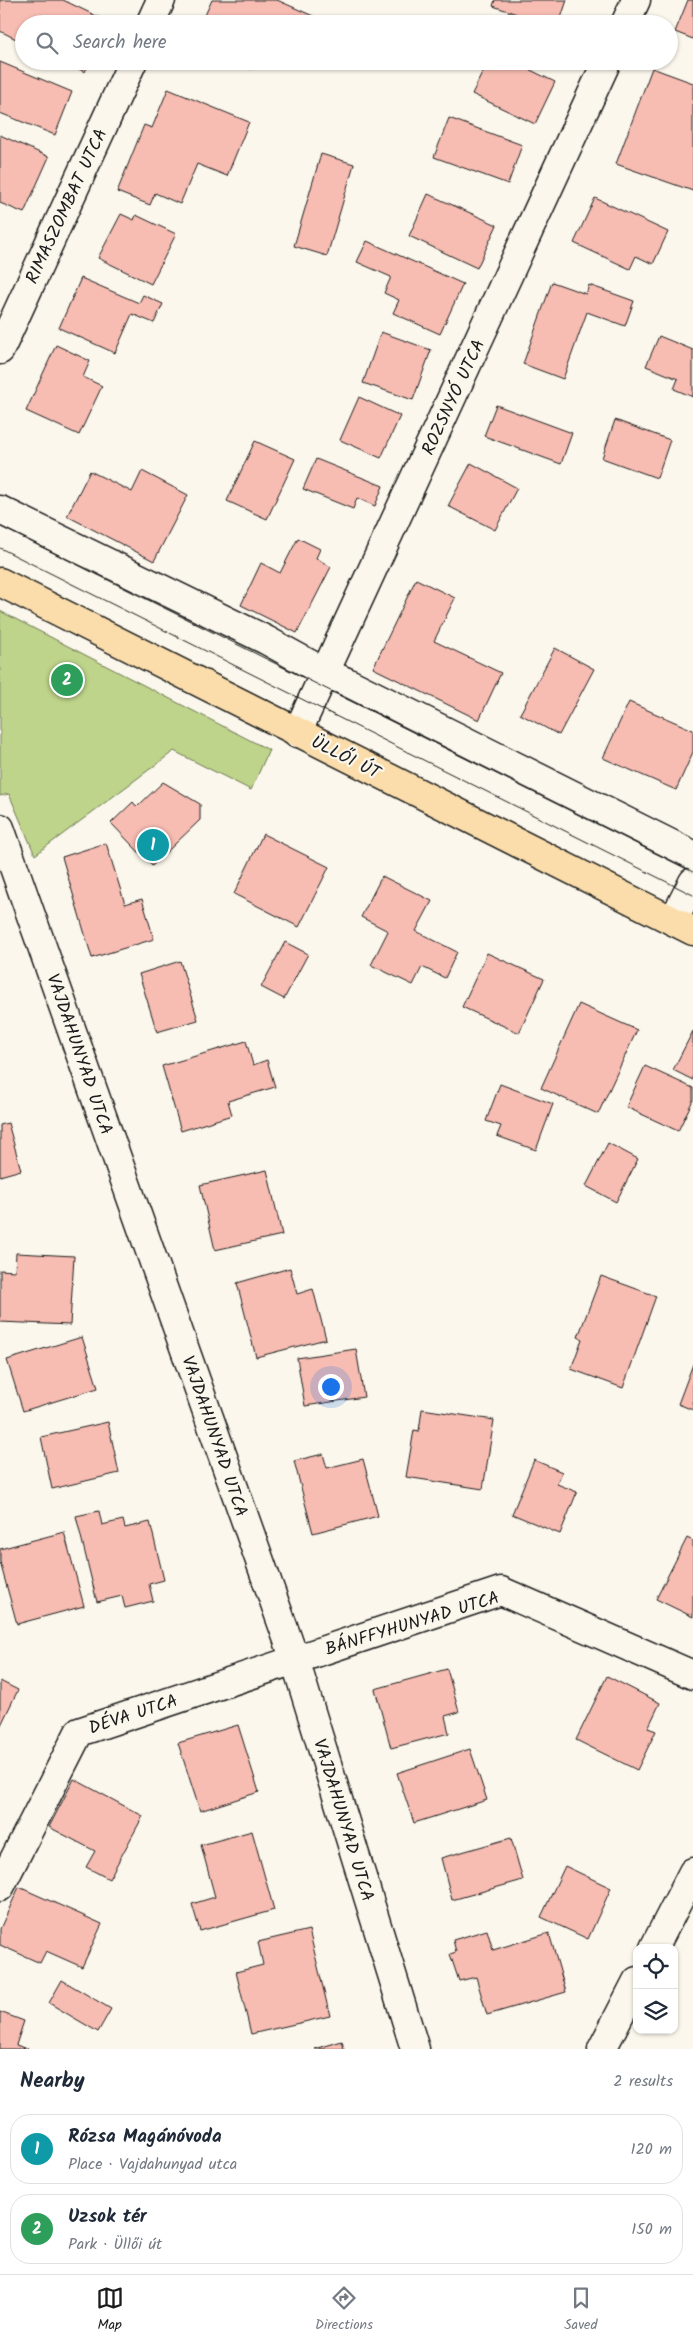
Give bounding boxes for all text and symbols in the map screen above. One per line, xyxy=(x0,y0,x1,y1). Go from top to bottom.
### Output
search box xyxy=(15,15,678,70)
text: Search here xyxy=(73,28,167,58)
icon: search xyxy=(33,29,61,57)
street label: RIMASZOMBAT UTCA xyxy=(19,124,116,289)
street label: ROZSNYÓ UTCA xyxy=(415,335,494,460)
pin: 2 xyxy=(51,661,83,699)
street label: ÜLLŐI ÚT xyxy=(306,729,386,789)
pin: 1 xyxy=(137,826,169,864)
street label: VAJDAHUNYAD UTCA xyxy=(37,970,120,1139)
street label: VAJDAHUNYAD UTCA xyxy=(172,1352,255,1521)
your location xyxy=(318,1374,344,1400)
street label: BÁNFFYHUNYAD UTCA xyxy=(322,1584,503,1665)
street label: DÉVA UTCA xyxy=(85,1687,182,1743)
street label: VAJDAHUNYAD UTCA xyxy=(304,1736,381,1905)
map controls xyxy=(633,1944,678,2034)
button: locate xyxy=(633,1944,678,1989)
button: layers xyxy=(633,1989,678,2034)
text: Nearby xyxy=(20,2065,85,2098)
text: 2 results xyxy=(613,2069,673,2094)
text: Rózsa Magánóvoda xyxy=(68,2122,222,2152)
text: 1 xyxy=(35,2137,39,2162)
text: 120 m xyxy=(631,2137,672,2162)
text: Place · Vajdahunyad utca xyxy=(68,2152,237,2177)
text: Uzsok tér xyxy=(68,2202,147,2232)
text: 2 xyxy=(32,2217,42,2242)
text: 150 m xyxy=(631,2217,672,2242)
text: Park · Üllői út xyxy=(68,2232,162,2257)
tab: Map xyxy=(96,2284,124,2336)
tab: Directions xyxy=(315,2284,373,2336)
tab: Saved xyxy=(564,2284,597,2336)

